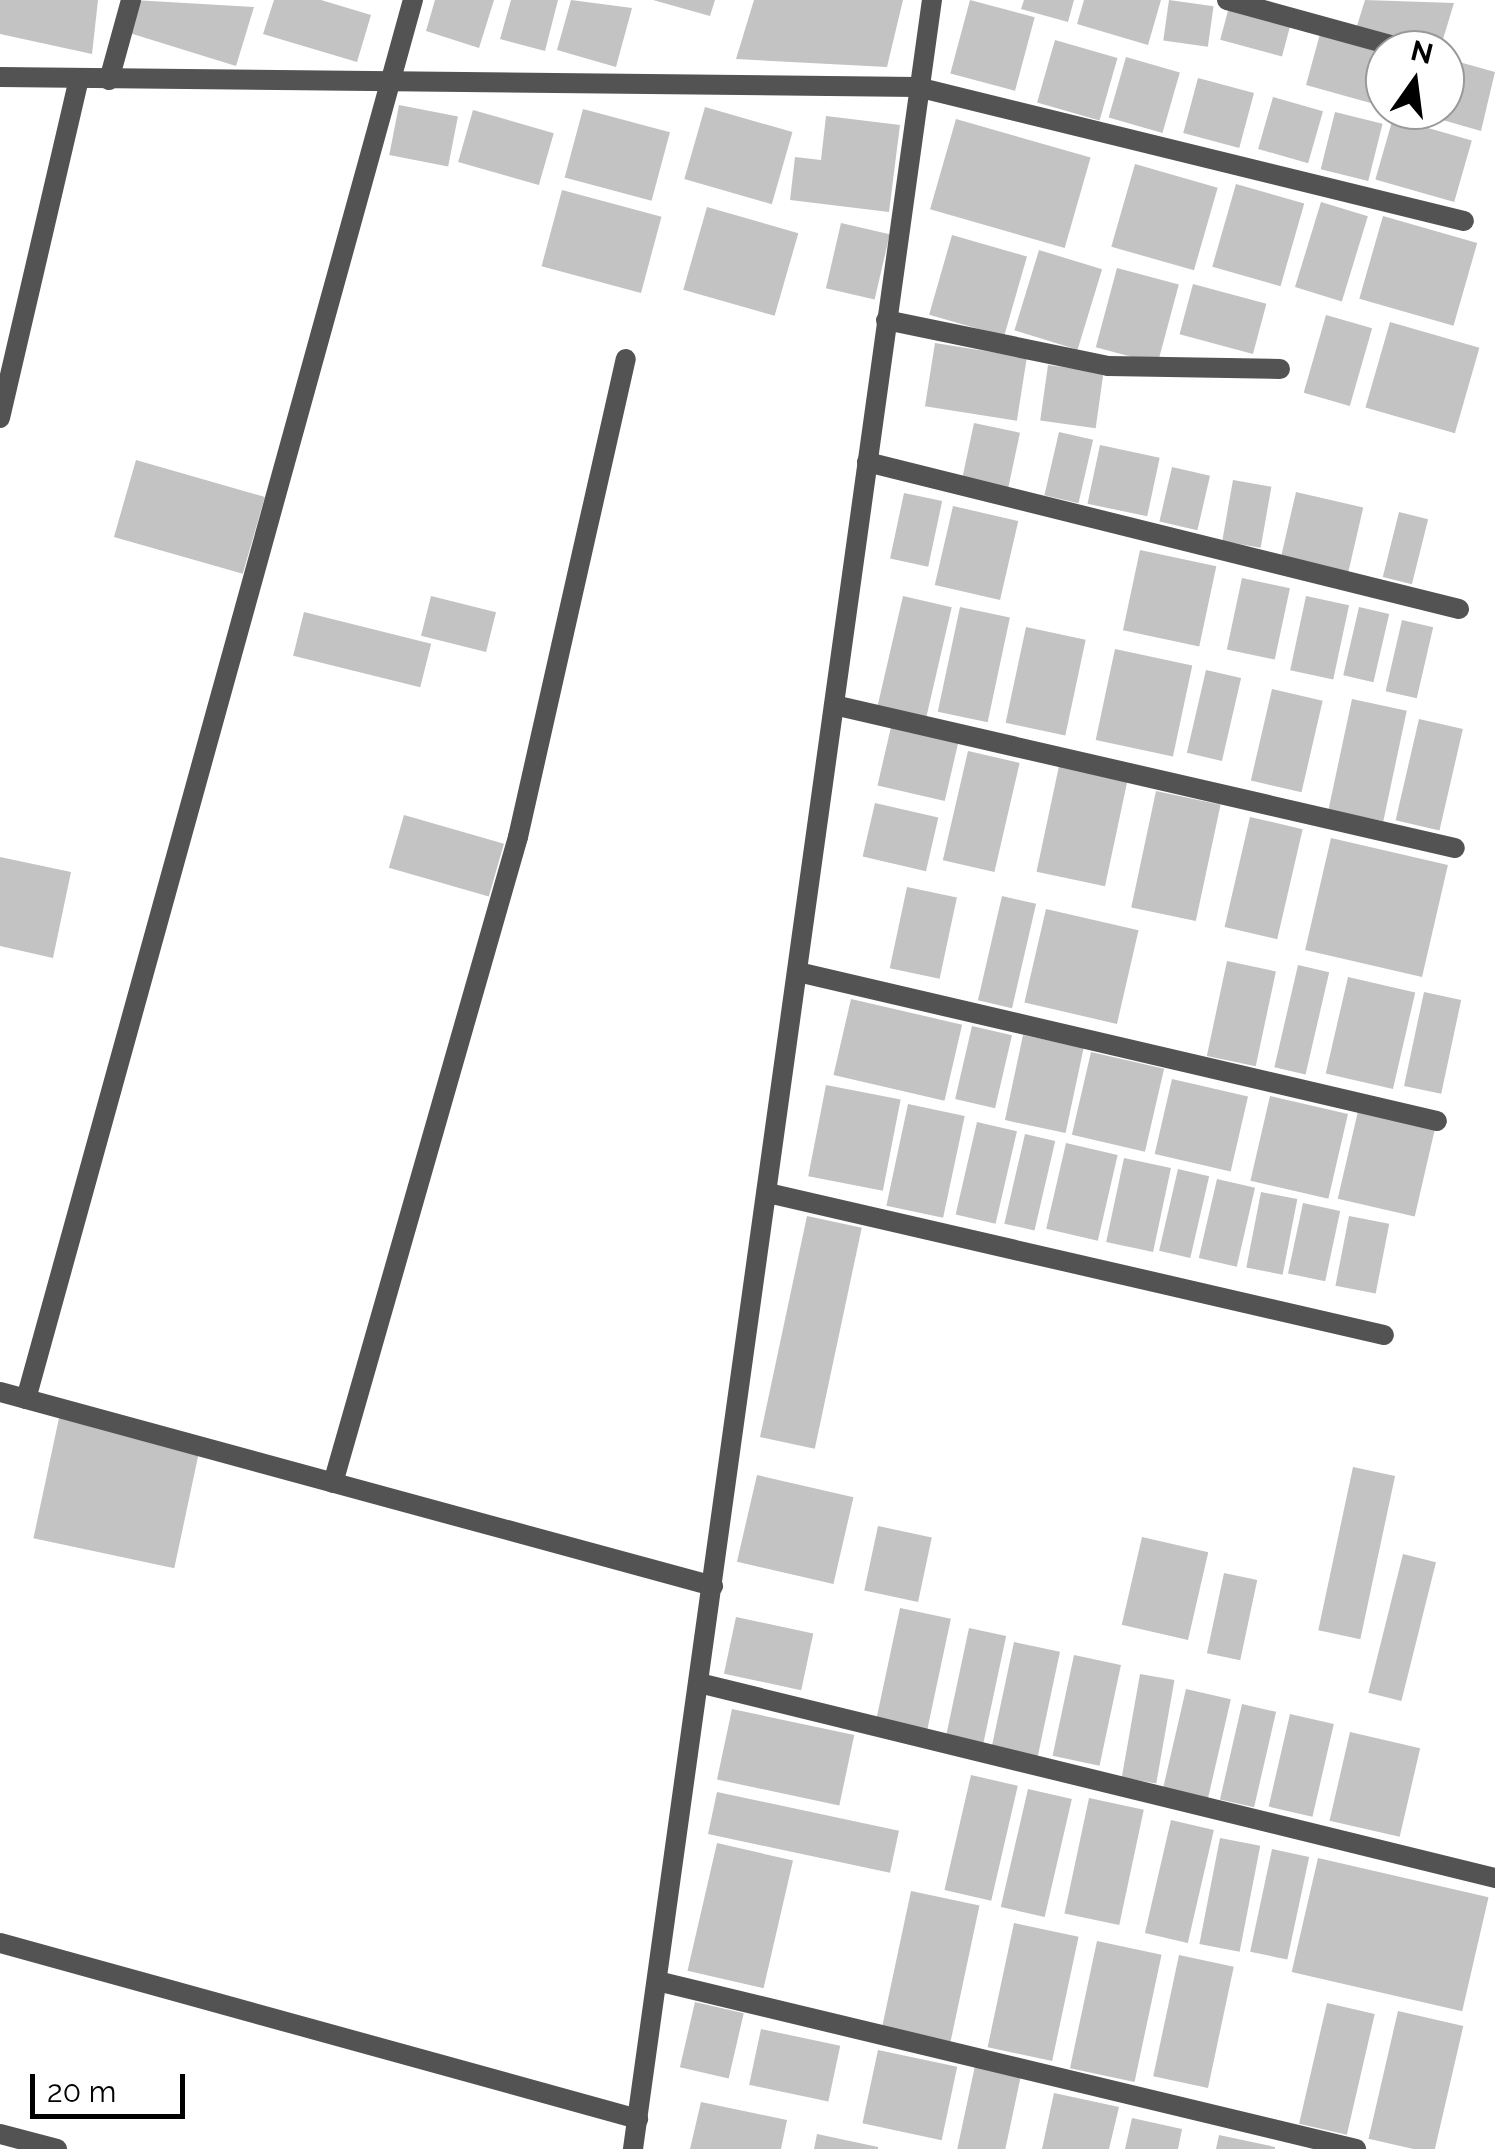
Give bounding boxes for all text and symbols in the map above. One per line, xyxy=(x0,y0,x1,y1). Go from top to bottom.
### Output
north arrow xyxy=(1365,30,1465,130)
text: N xyxy=(1408,34,1436,71)
scale bar xyxy=(35,2054,190,2116)
text: 20 m xyxy=(47,2074,116,2109)

